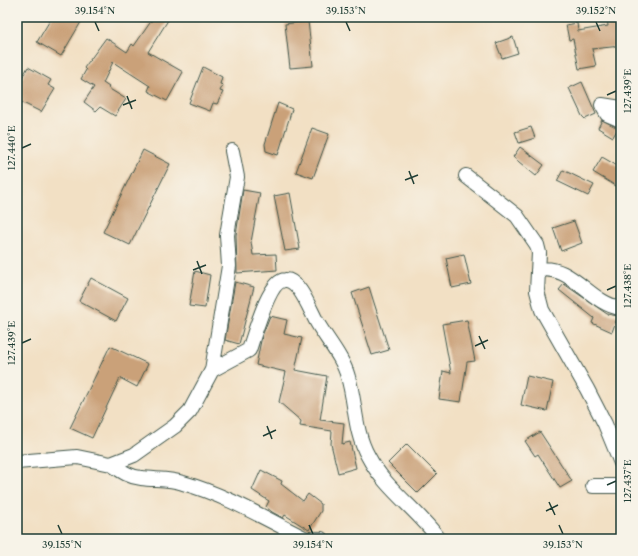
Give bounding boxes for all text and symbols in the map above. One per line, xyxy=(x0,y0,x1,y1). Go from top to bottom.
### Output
text: 39.154°N xyxy=(75,4,115,17)
text: 39.153°N xyxy=(326,4,366,17)
text: 39.152°N xyxy=(576,4,616,17)
text: 127.439°E xyxy=(621,69,634,113)
text: 127.440°E xyxy=(5,125,18,171)
text: 127.438°E xyxy=(621,264,634,308)
text: 127.439°E xyxy=(5,321,18,365)
text: 127.437°E xyxy=(621,459,634,503)
text: 39.155°N xyxy=(42,538,82,551)
text: 39.154°N xyxy=(293,538,333,551)
text: 39.153°N xyxy=(543,538,583,551)

